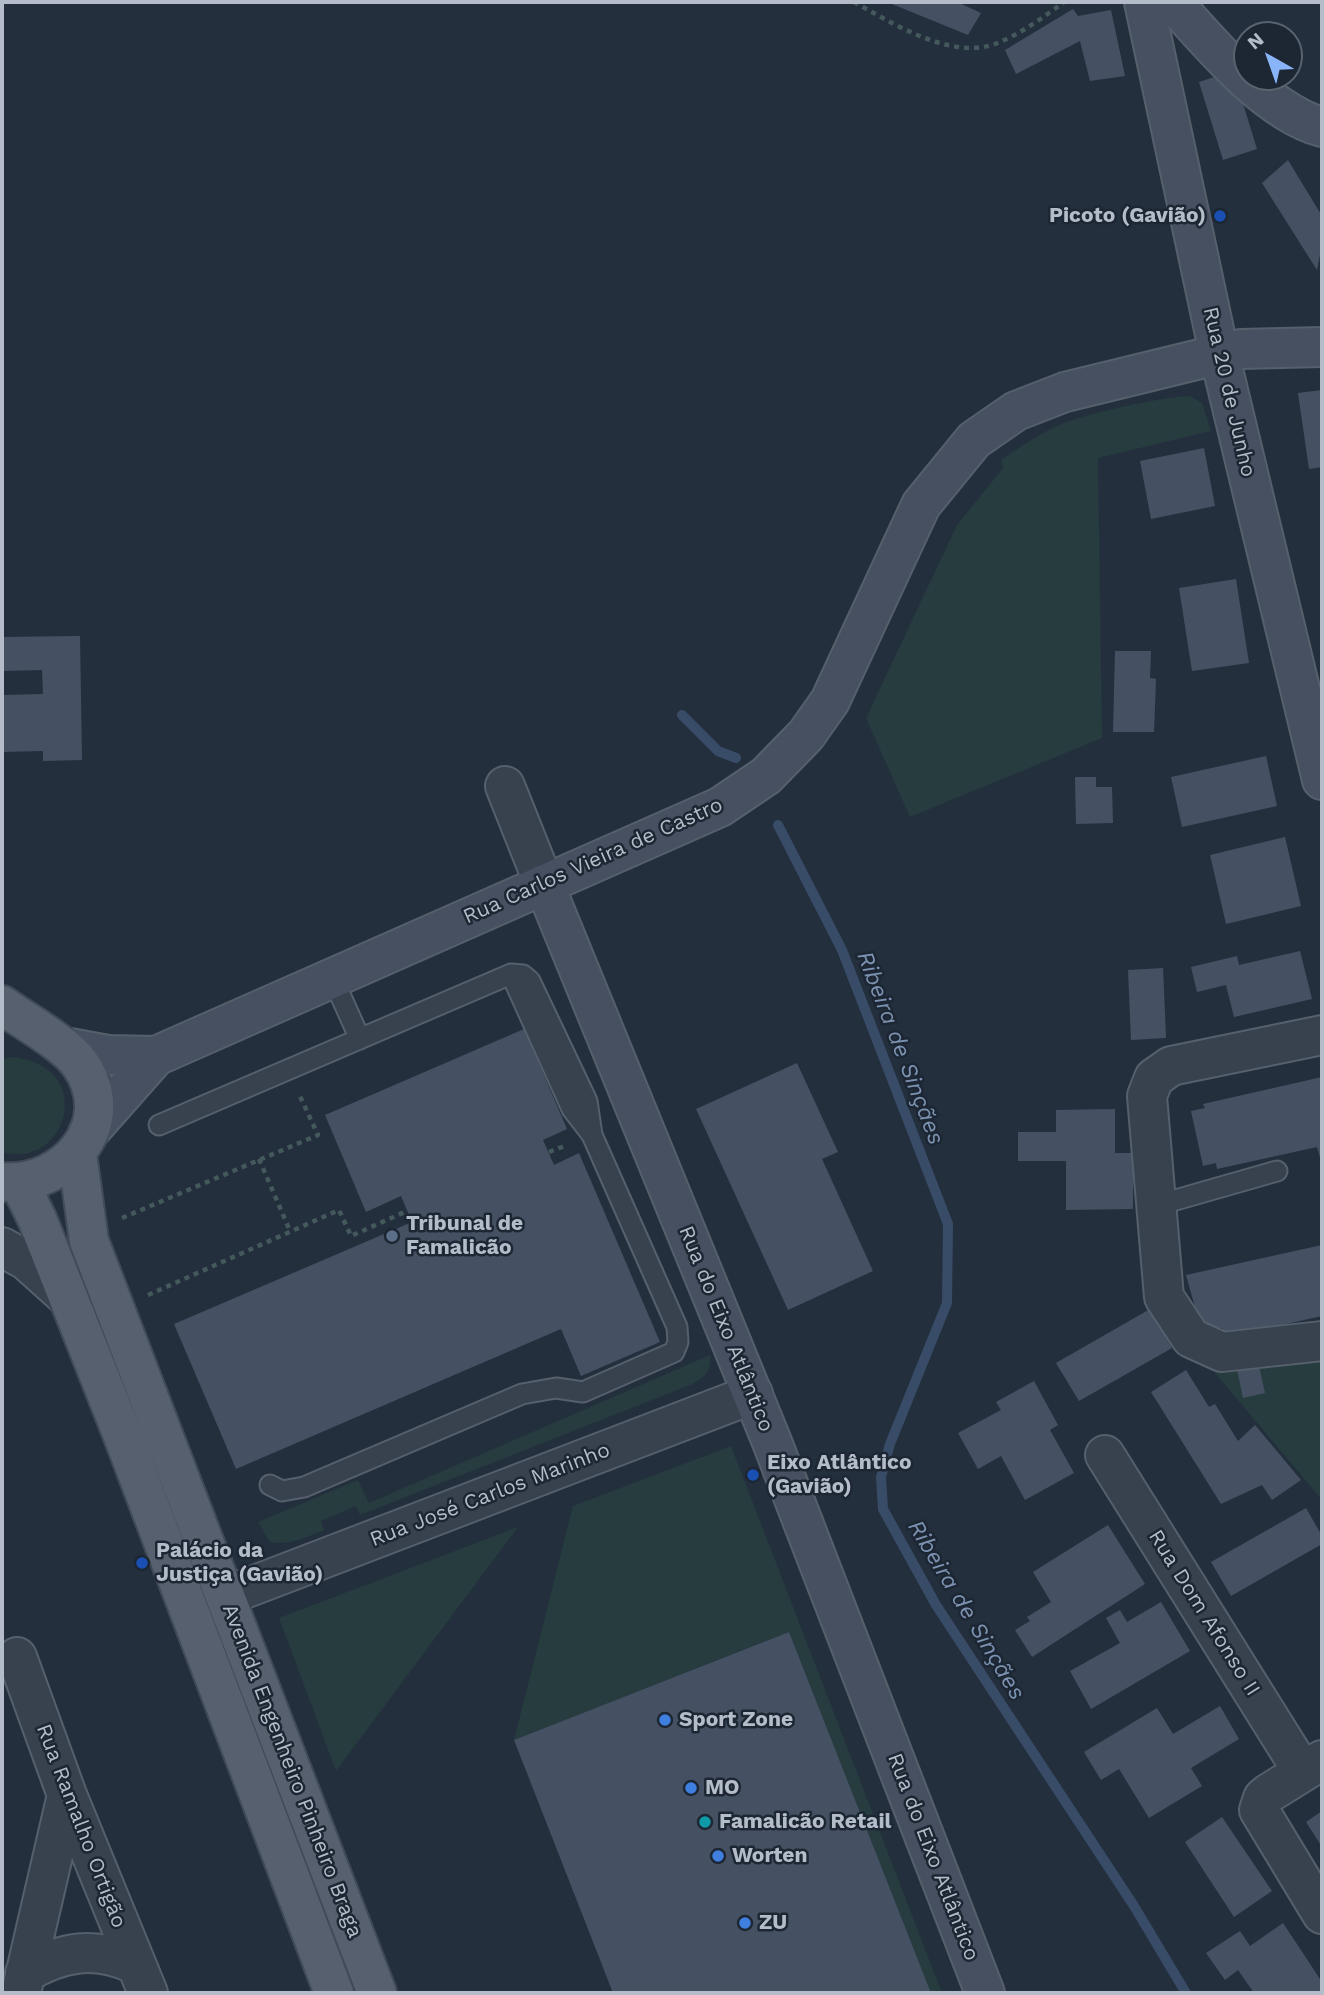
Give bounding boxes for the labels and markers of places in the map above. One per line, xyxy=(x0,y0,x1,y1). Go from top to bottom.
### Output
place label: Picoto (Gavião) xyxy=(1049,203,1206,229)
marker: Picoto (Gavião) xyxy=(1212,208,1228,224)
place label: Tribunal de Famalicão xyxy=(406,1211,523,1261)
marker: Tribunal de Famalicão xyxy=(384,1228,400,1244)
place label: Eixo Atlântico (Gavião) xyxy=(767,1450,912,1500)
marker: Eixo Atlântico (Gavião) xyxy=(745,1467,761,1483)
place label: Palácio da Justiça (Gavião) xyxy=(156,1538,323,1588)
marker: Palácio da Justiça (Gavião) xyxy=(134,1555,150,1571)
place label: Sport Zone xyxy=(679,1707,793,1733)
marker: Sport Zone xyxy=(657,1712,673,1728)
place label: MO xyxy=(705,1775,740,1801)
marker: MO xyxy=(683,1780,699,1796)
place label: Famalicão Retail xyxy=(719,1809,891,1835)
marker: Famalicão Retail xyxy=(697,1814,713,1830)
place label: Worten xyxy=(732,1843,808,1869)
marker: Worten xyxy=(710,1848,726,1864)
place label: ZU xyxy=(759,1910,787,1936)
marker: ZU xyxy=(737,1915,753,1931)

